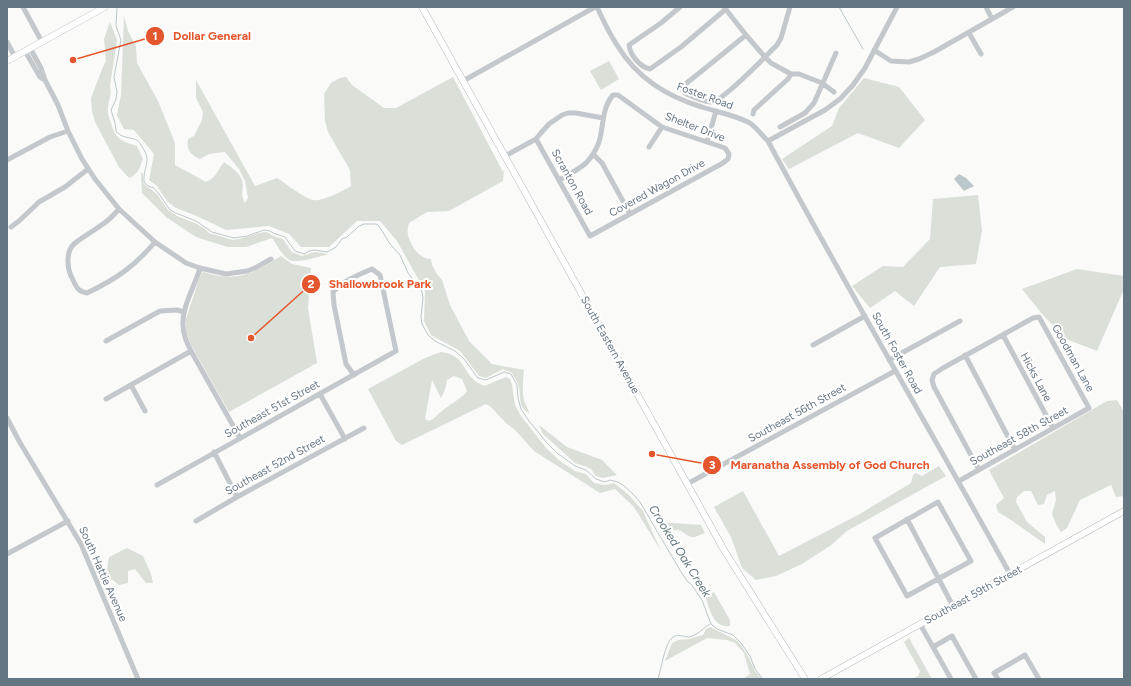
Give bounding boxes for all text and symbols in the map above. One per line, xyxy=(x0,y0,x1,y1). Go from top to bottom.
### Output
callout: Dollar General xyxy=(145,24,259,48)
text: 1 xyxy=(152,29,158,43)
text: Dollar General xyxy=(173,29,251,43)
street label: Foster Road xyxy=(675,80,735,112)
street label: Shelter Drive xyxy=(663,110,727,144)
street label: Scranton Road xyxy=(549,147,595,217)
street label: Covered Wagon Drive xyxy=(607,156,707,220)
callout: Shallowbrook Park xyxy=(301,272,439,296)
text: 2 xyxy=(308,277,315,291)
text: Shallowbrook Park xyxy=(329,277,432,291)
street label: South Eastern Avenue xyxy=(578,294,642,396)
street label: South Foster Road xyxy=(869,310,925,396)
street label: Goodman Lane xyxy=(1049,322,1097,394)
street label: Hicks Lane xyxy=(1018,350,1054,404)
street label: Southeast 51st Street xyxy=(222,377,322,441)
street label: Southeast 56th Street xyxy=(746,381,848,445)
street label: Southeast 58th Street xyxy=(968,404,1070,468)
street label: Southeast 52nd Street xyxy=(223,432,327,498)
callout: Maranatha Assembly of God Church xyxy=(702,453,937,477)
text: 3 xyxy=(709,458,716,472)
text: Maranatha Assembly of God Church xyxy=(730,458,930,472)
water label: Crooked Oak Creek xyxy=(646,502,715,601)
street label: South Hattie Avenue xyxy=(76,524,130,624)
street label: Southeast 59th Street xyxy=(922,563,1024,627)

